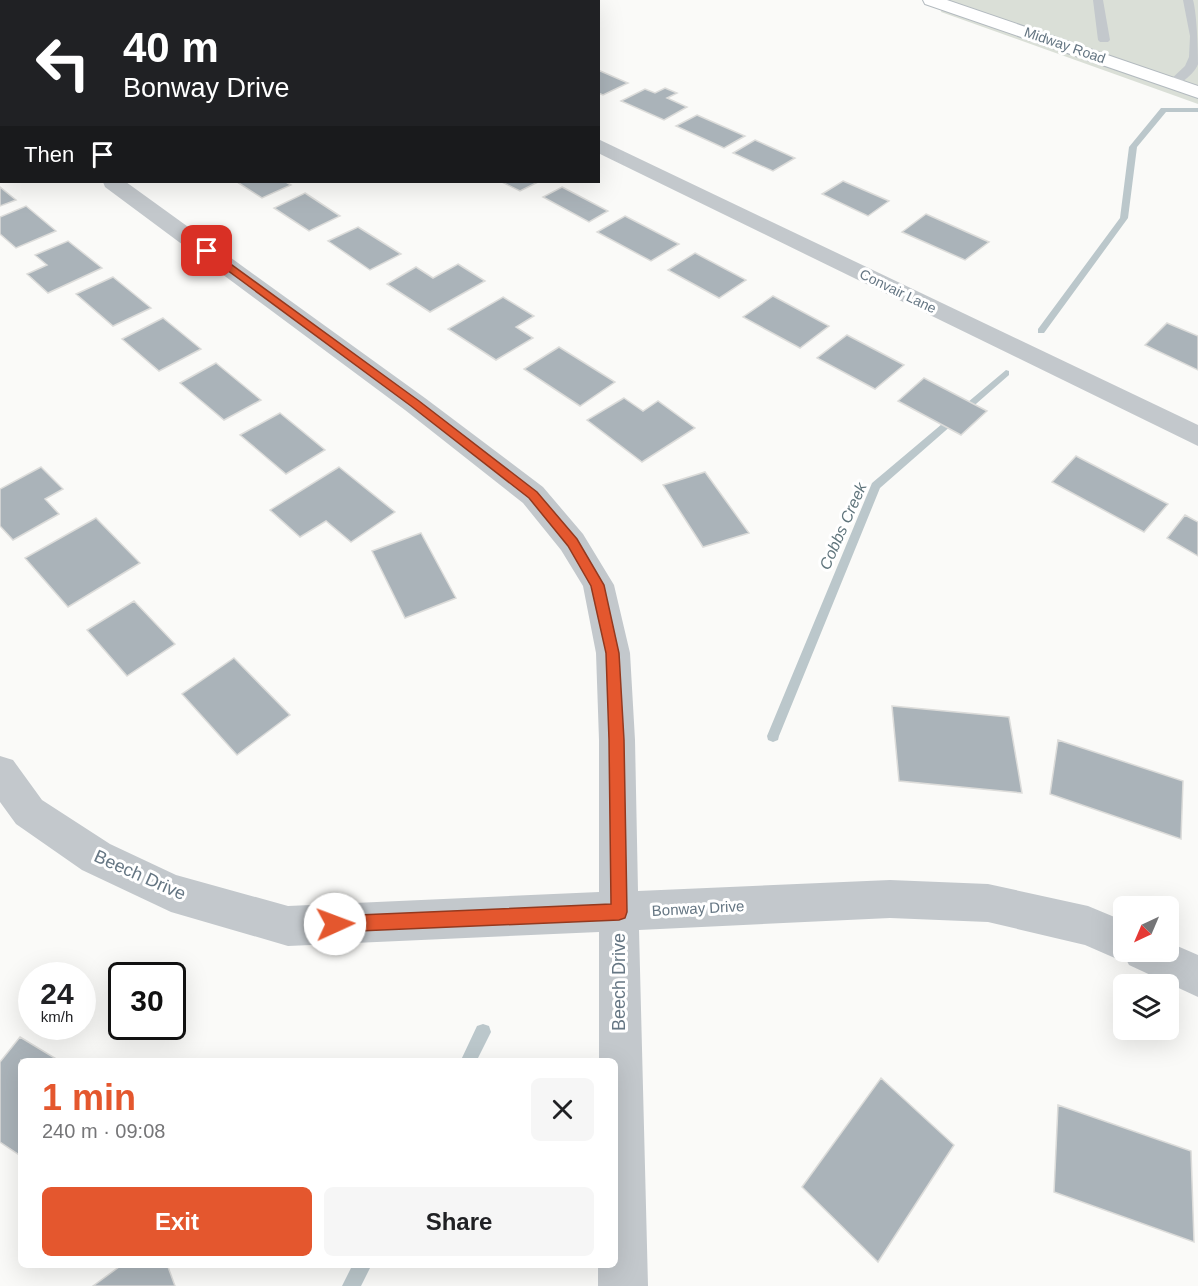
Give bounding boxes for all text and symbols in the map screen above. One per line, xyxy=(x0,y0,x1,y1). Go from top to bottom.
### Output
icon: left xyxy=(24,24,102,102)
text: 40 m xyxy=(123,24,219,71)
street label: Midway Road xyxy=(1022,24,1108,66)
text: Bonway Drive xyxy=(123,73,290,103)
icon: arrive xyxy=(86,138,119,171)
text: Then xyxy=(24,142,74,167)
pin xyxy=(181,225,232,276)
icon: arrive xyxy=(190,234,223,267)
street label: Convair Lane xyxy=(857,266,939,317)
water label: Cobbs Creek xyxy=(816,479,870,572)
street label: Beech Drive xyxy=(91,846,189,904)
position arrow xyxy=(303,892,367,956)
north arrow xyxy=(1113,896,1179,962)
map controls xyxy=(1113,896,1179,1040)
street label: Bonway Drive xyxy=(651,897,745,919)
street label: Beech Drive xyxy=(609,933,629,1031)
speed limit sign: 30 xyxy=(108,962,186,1040)
button: layers xyxy=(1113,974,1179,1040)
text: 24 xyxy=(40,977,74,1010)
text: km/h xyxy=(41,1008,73,1025)
text: 1 min xyxy=(42,1077,136,1118)
button: close xyxy=(531,1078,594,1141)
text: 240 m · 09:08 xyxy=(42,1120,165,1142)
button: Exit xyxy=(42,1187,312,1256)
button: Share xyxy=(324,1187,594,1256)

